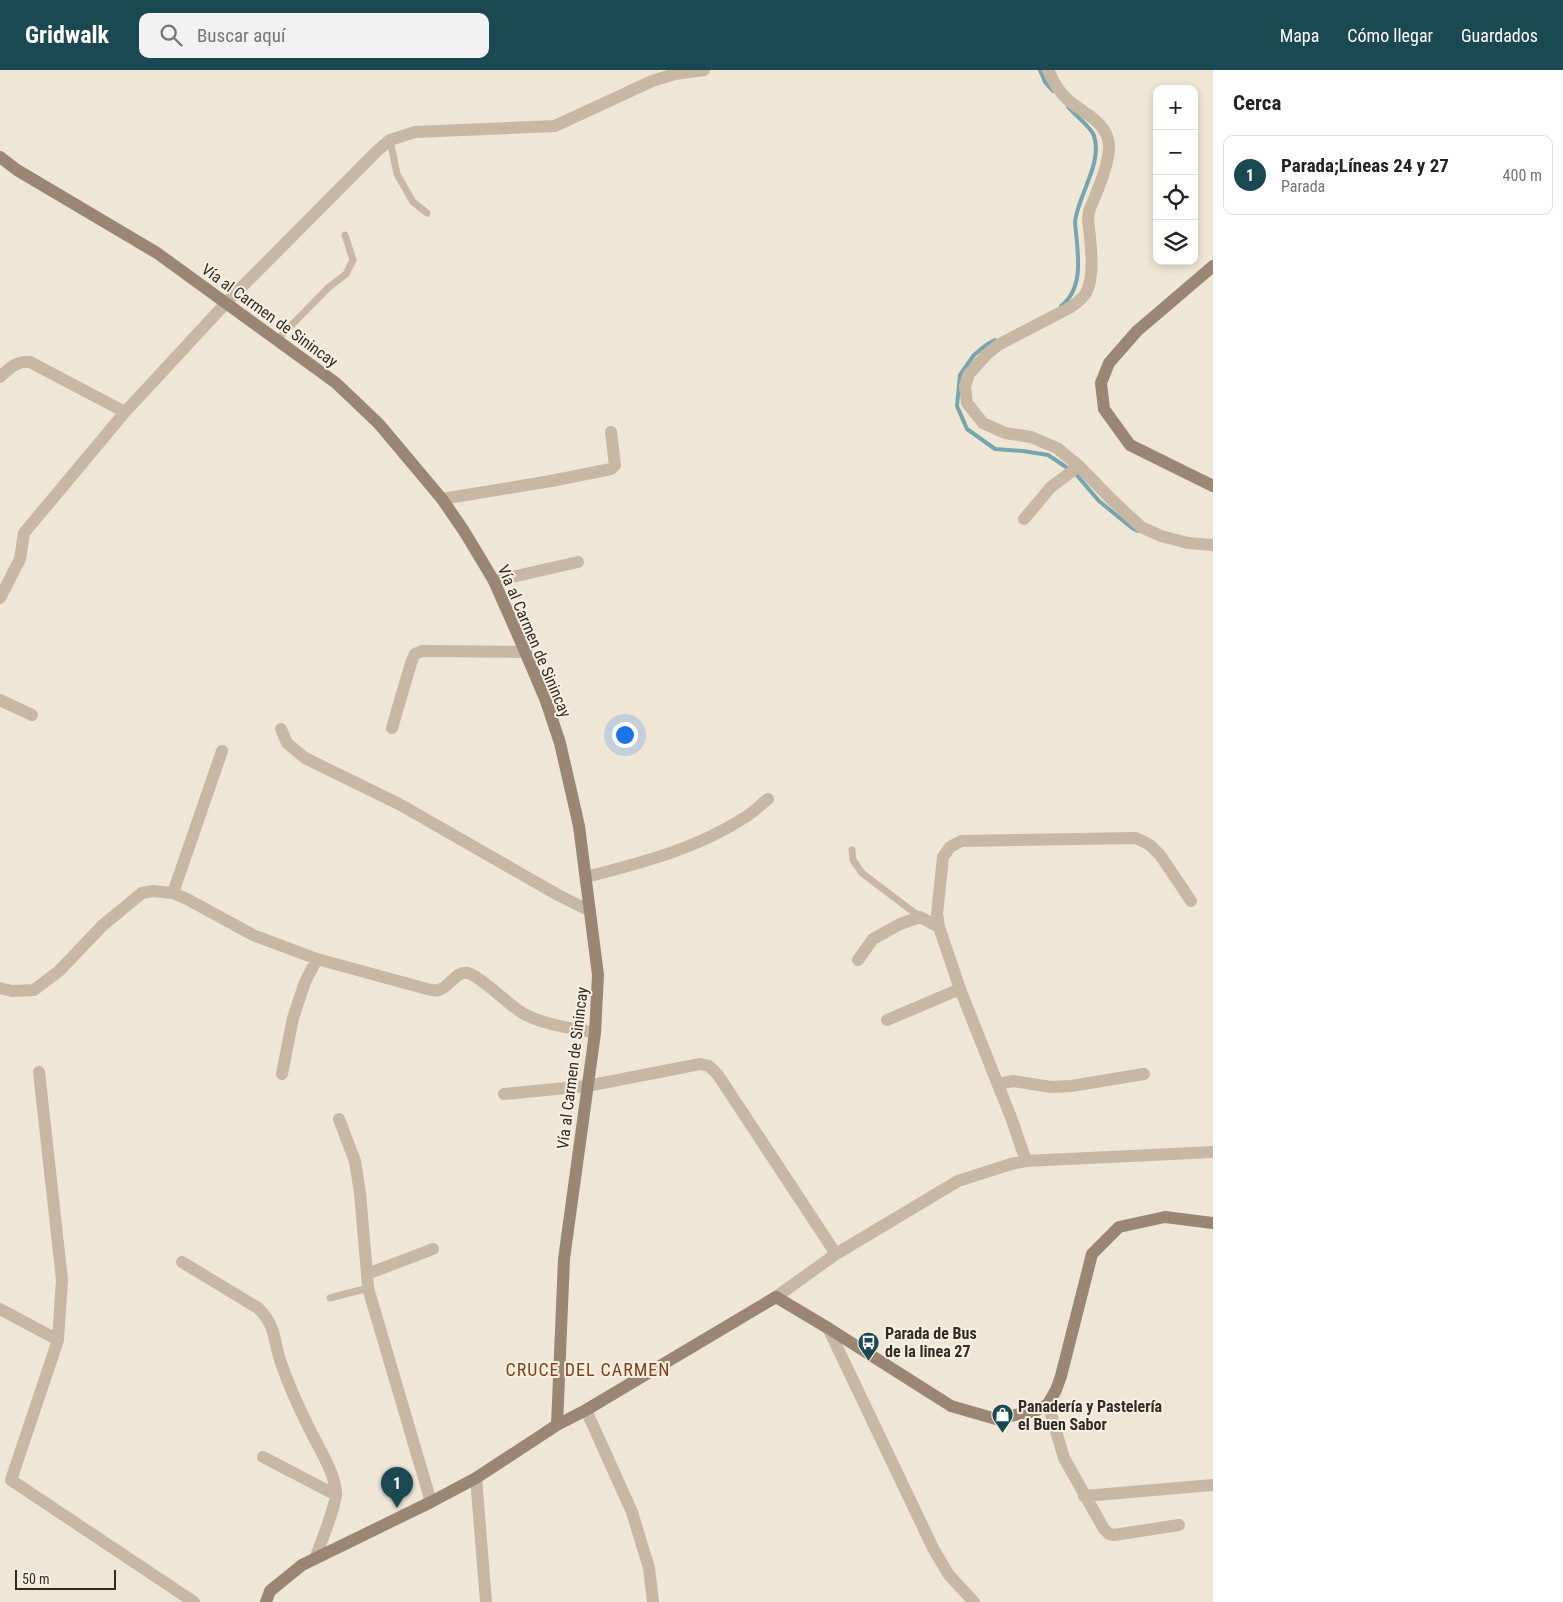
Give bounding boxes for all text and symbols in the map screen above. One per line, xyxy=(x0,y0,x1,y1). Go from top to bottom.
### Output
search box xyxy=(139,13,489,58)
text: Gridwalk xyxy=(25,21,109,49)
icon: search xyxy=(157,21,185,49)
text: Buscar aquí xyxy=(197,24,285,47)
text: Mapa xyxy=(1280,25,1319,46)
text: Cómo llegar xyxy=(1347,25,1433,46)
text: Guardados xyxy=(1461,25,1538,46)
map controls xyxy=(1153,85,1198,265)
button: + xyxy=(1153,85,1198,130)
text: Cerca xyxy=(1233,91,1281,115)
button: − xyxy=(1153,130,1198,175)
text: Parada;Líneas 24 y 27 xyxy=(1281,154,1449,177)
text: 1 xyxy=(1246,166,1254,185)
text: 400 m xyxy=(1503,166,1542,185)
button: locate xyxy=(1153,175,1198,220)
text: Parada xyxy=(1281,177,1325,196)
button: layers xyxy=(1153,220,1198,265)
street label: Vía al Carmen de Sinincay xyxy=(198,260,342,371)
street label: Vía al Carmen de Sinincay xyxy=(494,562,575,720)
your location xyxy=(612,722,638,748)
street label: Vía al Carmen de Sinincay xyxy=(553,985,592,1150)
place label: Parada de Bus de la linea 27 xyxy=(885,1324,977,1361)
bus stop icon: Parada de Bus de la linea 27 xyxy=(857,1330,881,1361)
district label: CRUCE DEL CARMEN xyxy=(506,1359,670,1380)
place label: Panadería y Pastelería el Buen Sabor xyxy=(1018,1397,1163,1434)
shop icon: Panadería y Pastelería el Buen Sabor xyxy=(990,1403,1014,1434)
pin: 1 xyxy=(381,1467,413,1508)
scale bar xyxy=(15,1567,116,1590)
text: 50 m xyxy=(22,1571,50,1587)

